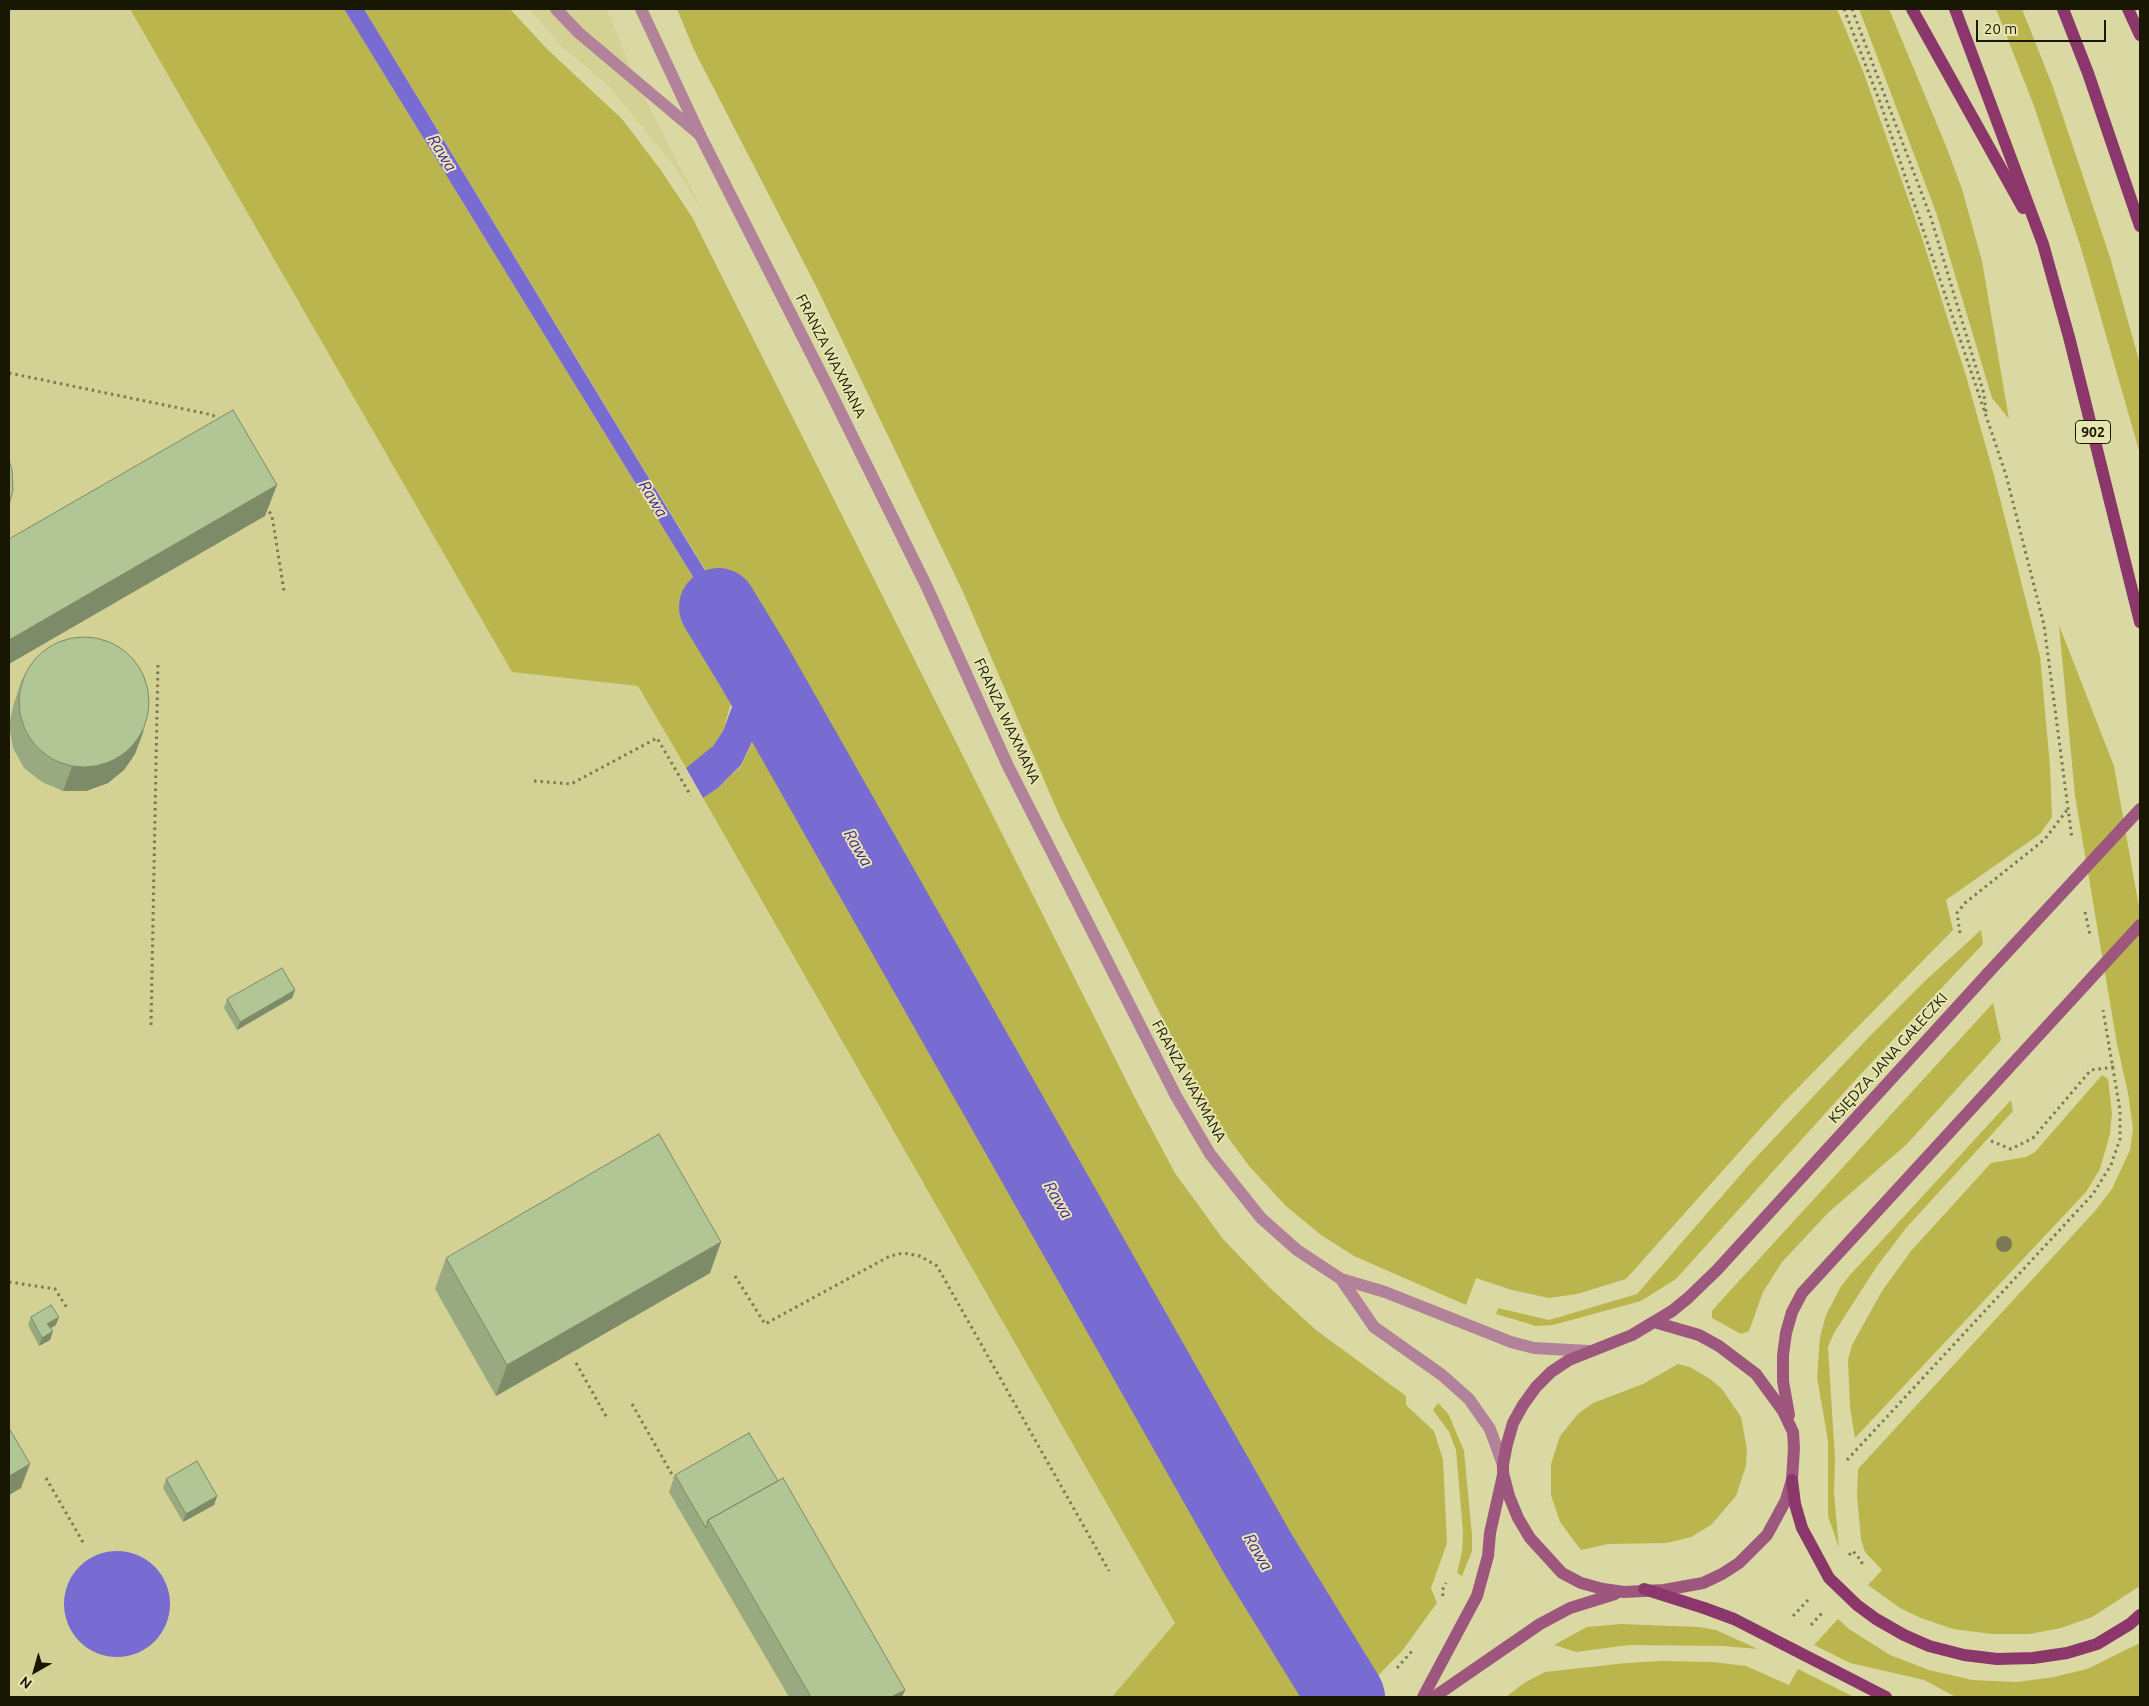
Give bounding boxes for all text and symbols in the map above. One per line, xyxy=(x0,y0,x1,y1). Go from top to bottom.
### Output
scale bar xyxy=(1979,10,2109,42)
text: 20 m xyxy=(1984,20,2017,37)
water label: Rawa xyxy=(424,131,460,175)
street label: FRANZA WAXMANA xyxy=(792,291,870,421)
road number: 902 xyxy=(2076,421,2110,444)
water label: Rawa xyxy=(635,477,671,521)
street label: FRANZA WAXMANA xyxy=(970,655,1044,787)
water label: Rawa xyxy=(840,826,876,870)
street label: KSIĘDZA JANA GAŁECZKI xyxy=(1825,989,1951,1127)
street label: FRANZA WAXMANA xyxy=(1148,1017,1230,1145)
water label: Rawa xyxy=(1040,1178,1076,1222)
water label: Rawa xyxy=(1240,1530,1276,1574)
north arrow xyxy=(10,1646,60,1696)
text: N xyxy=(17,1673,35,1692)

